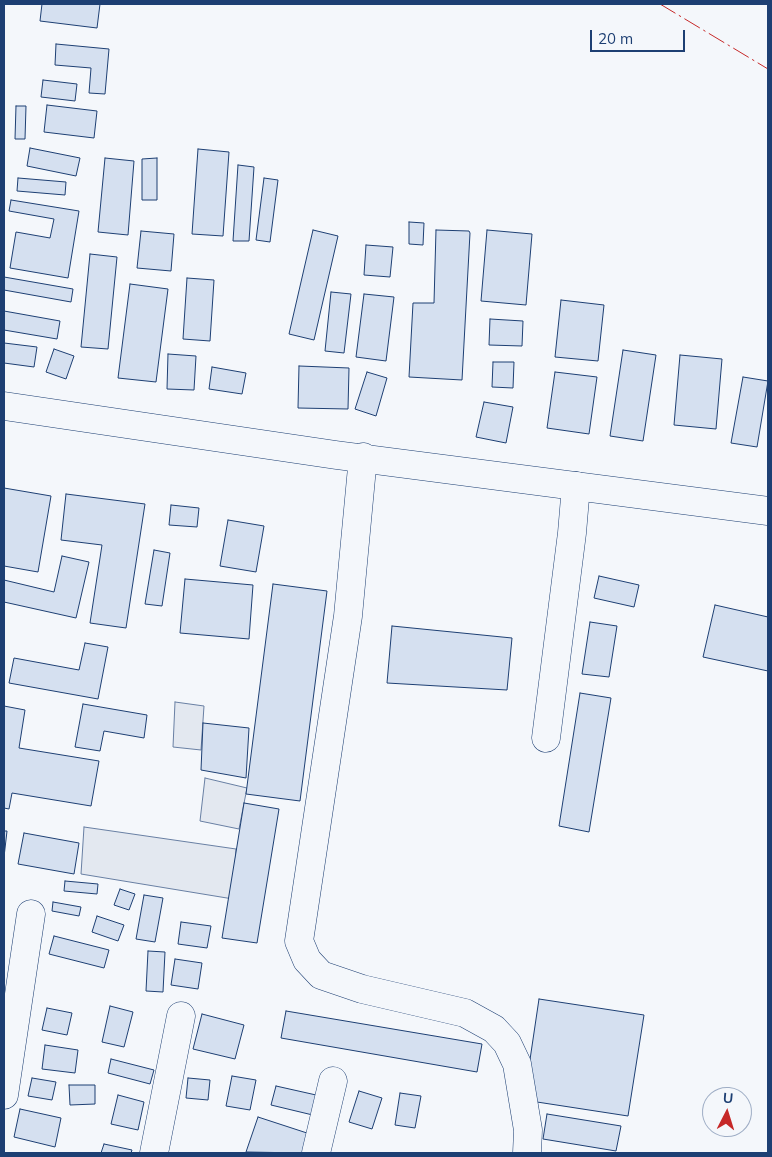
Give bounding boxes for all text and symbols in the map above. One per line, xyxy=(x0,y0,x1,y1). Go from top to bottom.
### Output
scale bar xyxy=(592,20,687,52)
text: 20 m xyxy=(598,29,633,48)
north arrow xyxy=(702,1087,752,1137)
text: U xyxy=(722,1089,734,1107)

